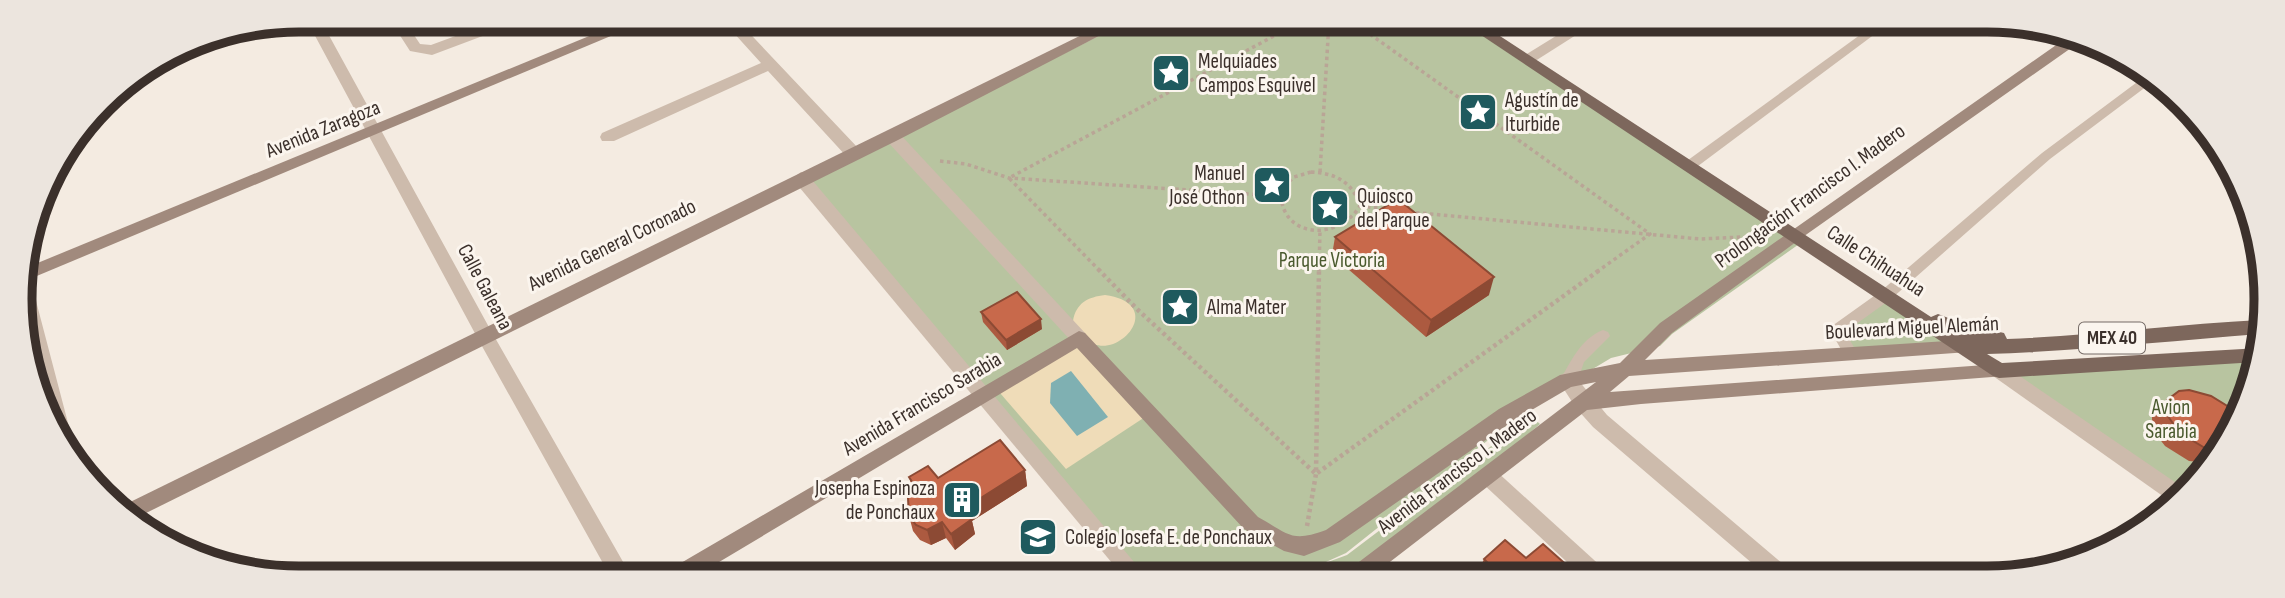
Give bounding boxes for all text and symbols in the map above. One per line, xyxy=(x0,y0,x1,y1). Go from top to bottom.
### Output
place label: Melquiades Campos Esquivel xyxy=(1198,49,1316,98)
place icon: Melquiades Campos Esquivel xyxy=(1150,52,1192,94)
place label: Agustín de Iturbide xyxy=(1504,88,1579,137)
place icon: Agustín de Iturbide xyxy=(1457,91,1499,133)
street label: Avenida Zaragoza xyxy=(261,95,384,164)
street label: Prolongación Francisco I. Madero xyxy=(1710,119,1910,273)
place label: Manuel José Othon xyxy=(1168,161,1245,210)
place icon: Manuel José Othon xyxy=(1251,164,1293,206)
place label: Quiosco del Parque xyxy=(1357,184,1430,233)
place icon: Quiosco del Parque xyxy=(1309,187,1351,229)
street label: Avenida General Coronado xyxy=(523,194,700,297)
street label: Calle Chihuahua xyxy=(1822,220,1930,302)
street label: Calle Galeana xyxy=(452,240,518,334)
park label: Parque Victoria xyxy=(1279,248,1385,273)
place icon: Alma Mater xyxy=(1159,286,1201,328)
place label: Alma Mater xyxy=(1206,295,1286,320)
street label: Boulevard Miguel Alemán xyxy=(1824,311,2000,345)
road number: MEX 40 xyxy=(2079,322,2145,354)
street label: Avenida Francisco Sarabia xyxy=(837,347,1006,462)
park label: Avion Sarabia xyxy=(2145,395,2197,444)
street label: Avenida Francisco I. Madero xyxy=(1372,403,1542,540)
place label: Josepha Espinoza de Ponchaux xyxy=(814,476,935,525)
building icon: Josepha Espinoza de Ponchaux xyxy=(941,479,983,521)
school or university icon: Colegio Josefa E. de Ponchaux xyxy=(1017,516,1059,558)
place label: Colegio Josefa E. de Ponchaux xyxy=(1065,525,1272,550)

